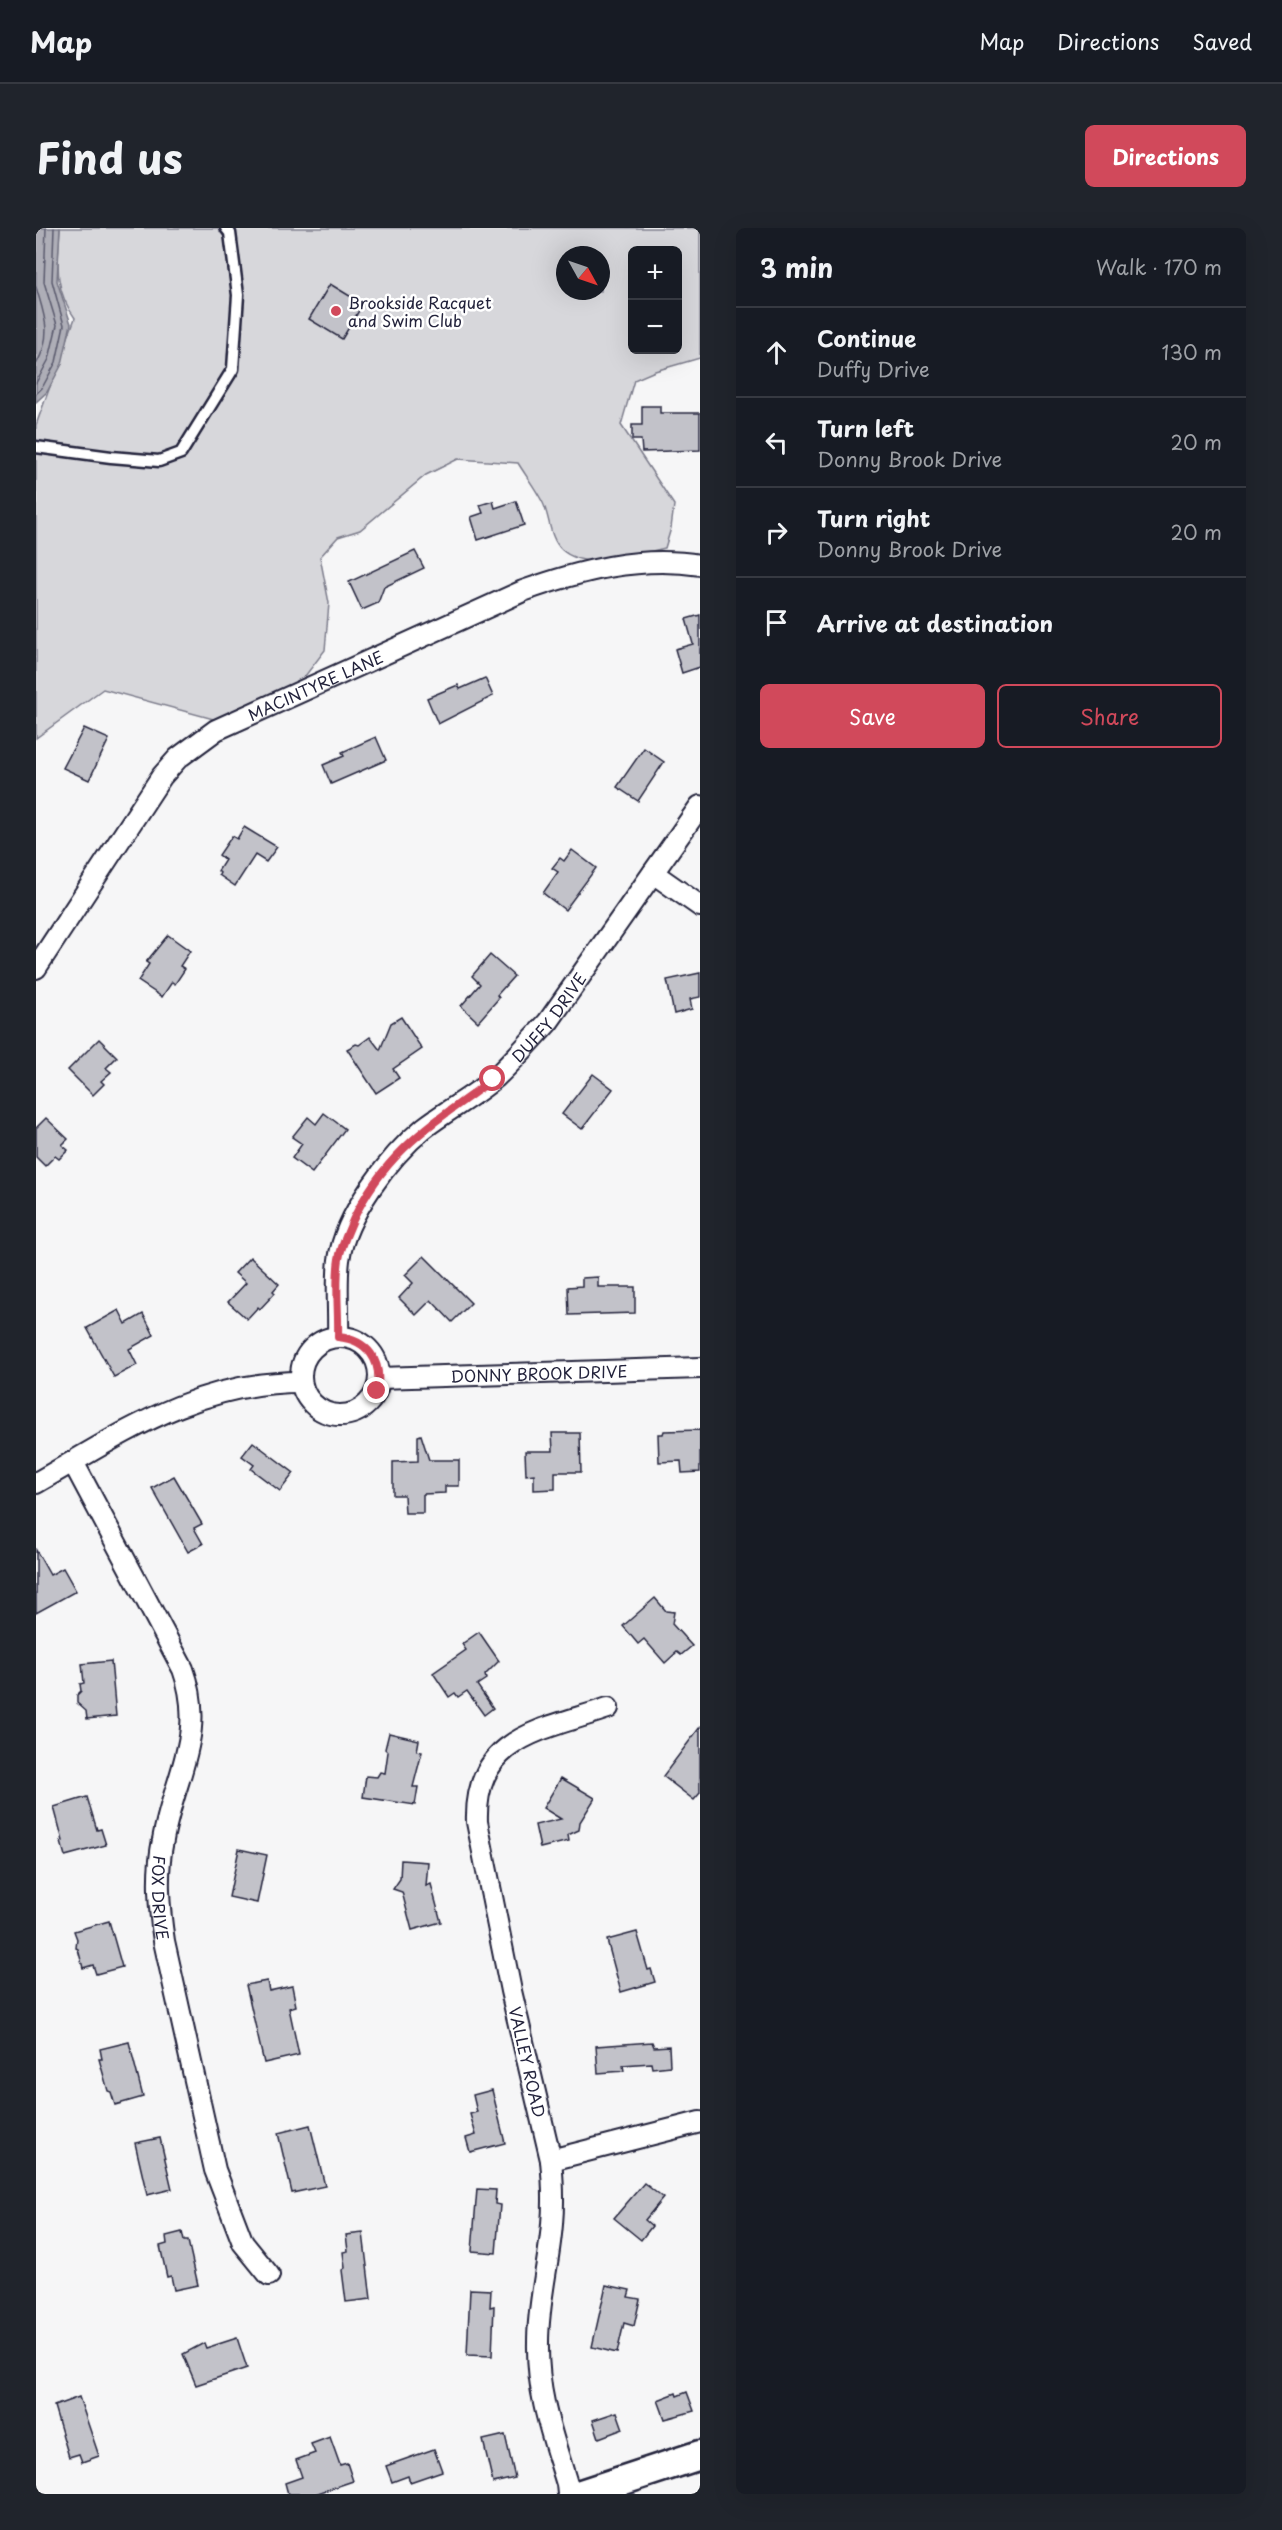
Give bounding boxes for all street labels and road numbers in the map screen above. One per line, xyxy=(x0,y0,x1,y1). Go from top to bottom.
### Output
street label: MACINTYRE LANE xyxy=(244,644,387,726)
street label: DUFFY DRIVE xyxy=(506,967,591,1067)
street label: DONNY BROOK DRIVE xyxy=(450,1358,628,1388)
street label: FOX DRIVE xyxy=(147,1854,176,1942)
street label: VALLEY ROAD xyxy=(504,2004,552,2120)

